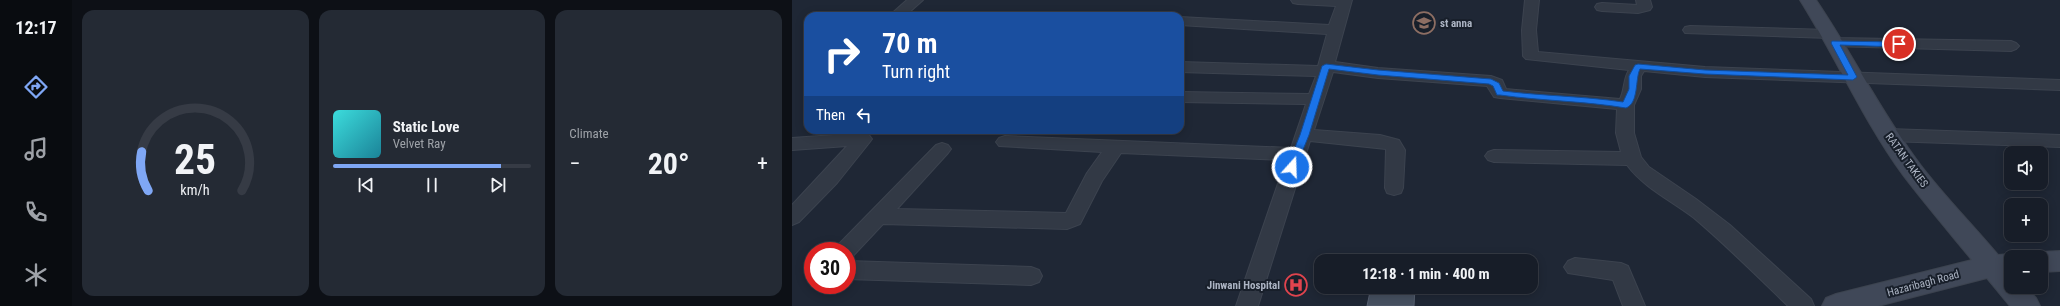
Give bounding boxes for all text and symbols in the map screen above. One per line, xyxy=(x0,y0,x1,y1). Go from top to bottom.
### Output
school or university icon: st anna xyxy=(1411,10,1437,36)
text: 12:17 xyxy=(15,17,57,38)
place label: st anna xyxy=(1440,17,1472,30)
text: 70 m xyxy=(882,27,938,60)
pin xyxy=(1882,27,1916,61)
icon: right xyxy=(816,28,868,80)
icon: arrive xyxy=(1888,33,1910,55)
text: Turn right xyxy=(882,61,950,82)
icon: directions xyxy=(22,73,50,101)
icon: left xyxy=(853,104,875,126)
text: Then xyxy=(816,106,845,124)
text: Static Love xyxy=(393,118,460,136)
text: Climate xyxy=(569,126,609,141)
street label: RATAN TAKIES xyxy=(1883,131,1931,190)
icon: music xyxy=(22,135,50,163)
text: 25 xyxy=(174,135,216,184)
text: Velvet Ray xyxy=(393,136,446,151)
text: 20° xyxy=(648,146,690,181)
position arrow xyxy=(1271,146,1313,188)
map controls xyxy=(2004,146,2048,294)
button: sound xyxy=(2004,146,2048,190)
text: − xyxy=(569,151,580,176)
text: + xyxy=(757,151,768,176)
icon: previous xyxy=(355,174,377,196)
icon: pause xyxy=(421,174,443,196)
icon: next xyxy=(487,174,509,196)
text: km/h xyxy=(181,182,210,198)
icon: phone xyxy=(22,198,50,226)
button: + xyxy=(2004,198,2048,242)
speed limit sign: 30 xyxy=(804,242,856,294)
button: − xyxy=(2004,250,2048,294)
icon: climate xyxy=(22,261,50,289)
text: 12:18 · 1 min · 400 m xyxy=(1362,265,1490,283)
street label: Hazaribagh Road xyxy=(1886,268,1961,299)
hospital icon: Jinwani Hospital xyxy=(1283,272,1309,298)
place label: Jinwani Hospital xyxy=(1207,279,1280,292)

